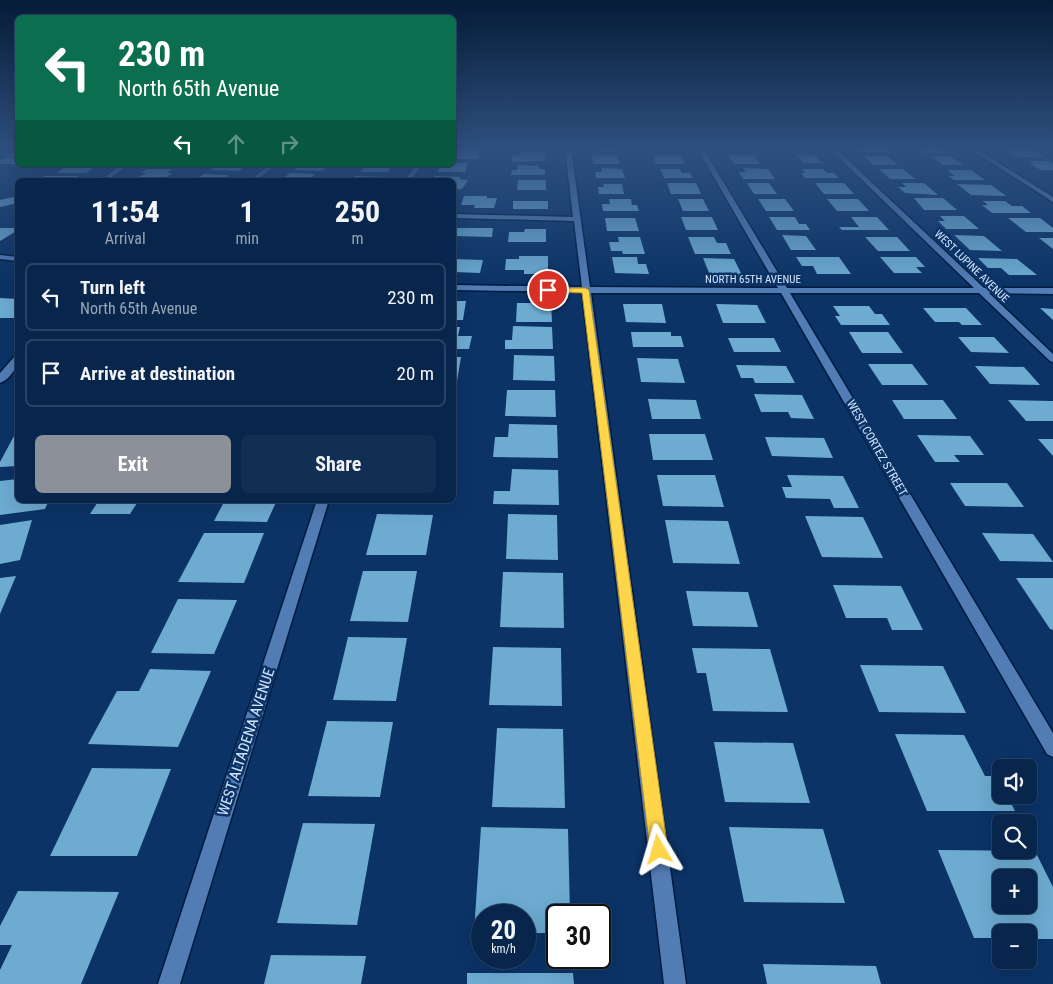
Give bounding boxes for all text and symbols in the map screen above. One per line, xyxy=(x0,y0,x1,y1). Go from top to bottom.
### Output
text: 230 m xyxy=(118,34,205,75)
icon: left xyxy=(35,35,100,100)
text: North 65th Avenue xyxy=(118,76,279,101)
icon: left xyxy=(169,130,197,158)
icon: ahead xyxy=(222,130,250,158)
icon: right xyxy=(275,130,303,158)
text: 11:54 xyxy=(91,194,160,229)
text: 1 xyxy=(240,194,255,229)
text: 250 xyxy=(335,194,380,229)
street label: WEST LUPINE AVENUE xyxy=(932,228,1012,306)
text: Arrival xyxy=(105,229,146,248)
text: min xyxy=(235,229,259,248)
text: m xyxy=(351,229,363,248)
pin xyxy=(527,269,569,311)
street label: NORTH 65TH AVENUE xyxy=(705,273,801,286)
text: Turn left xyxy=(80,276,145,299)
icon: arrive xyxy=(534,276,562,304)
icon: left xyxy=(37,283,65,311)
text: 230 m xyxy=(387,286,434,309)
text: North 65th Avenue xyxy=(80,299,197,318)
icon: arrive xyxy=(37,359,65,387)
text: Arrive at destination xyxy=(80,362,235,385)
text: 20 m xyxy=(397,362,434,385)
street label: WEST CORTEZ STREET xyxy=(844,398,910,498)
button: Exit xyxy=(35,435,231,493)
button: Share xyxy=(241,435,436,493)
street label: WEST ALTADENA AVENUE xyxy=(214,666,278,818)
map controls xyxy=(992,759,1037,969)
button: sound xyxy=(992,759,1037,804)
button: search xyxy=(992,814,1037,859)
position arrow xyxy=(632,823,684,875)
button: + xyxy=(992,869,1037,914)
speed limit sign: 30 xyxy=(546,904,611,969)
text: 20 xyxy=(491,916,516,945)
button: − xyxy=(992,924,1037,969)
text: km/h xyxy=(491,942,516,956)

